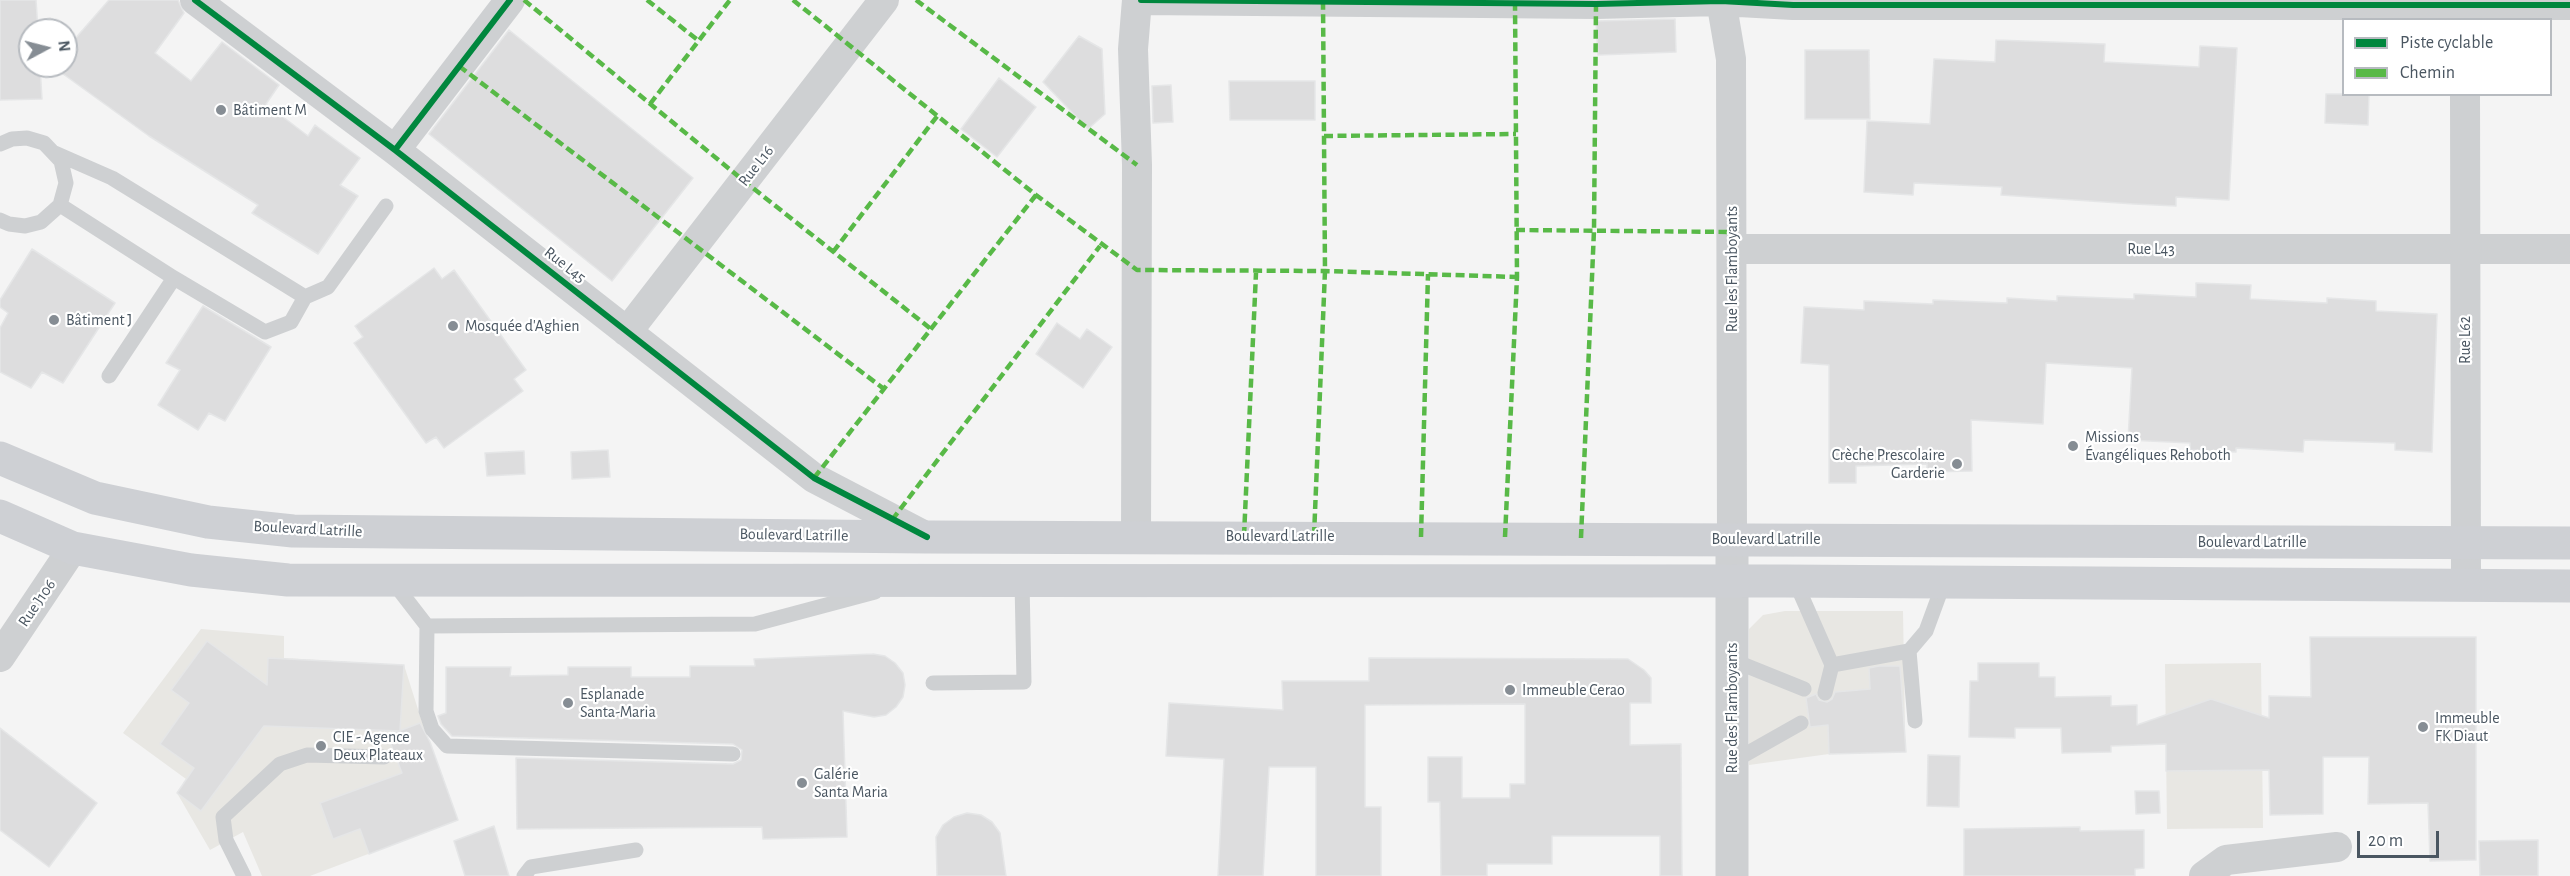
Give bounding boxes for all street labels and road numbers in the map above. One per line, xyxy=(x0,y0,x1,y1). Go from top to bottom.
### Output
street label: Rue L16 xyxy=(734,142,778,190)
street label: Rue les Flamboyants xyxy=(1722,206,1742,332)
street label: Rue L43 xyxy=(2127,239,2175,259)
street label: Rue L45 xyxy=(540,243,590,287)
street label: Rue L62 xyxy=(2455,316,2475,364)
street label: Boulevard Latrille xyxy=(253,517,363,541)
street label: Boulevard Latrille xyxy=(739,524,849,546)
street label: Boulevard Latrille xyxy=(1225,526,1335,546)
street label: Boulevard Latrille xyxy=(1711,529,1821,549)
street label: Boulevard Latrille xyxy=(2197,532,2307,552)
street label: Rue J106 xyxy=(14,576,60,630)
street label: Rue des Flamboyants xyxy=(1722,643,1742,773)

